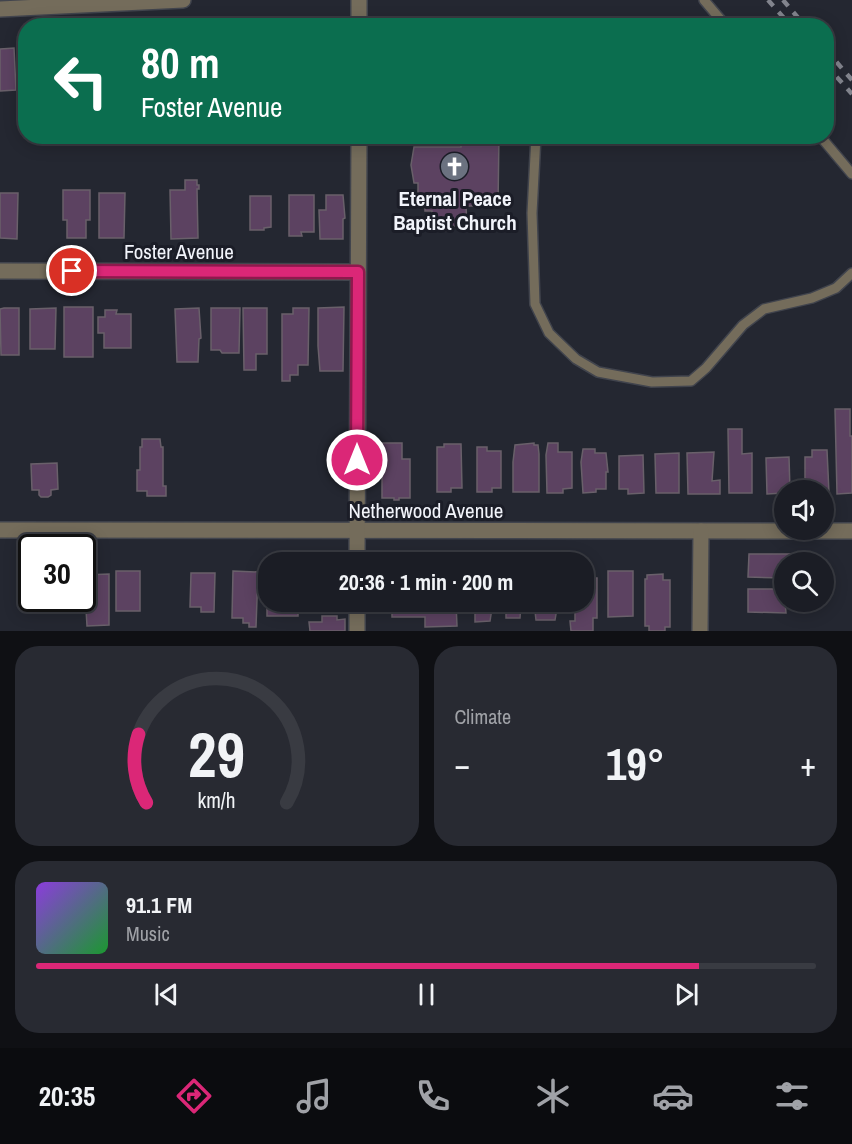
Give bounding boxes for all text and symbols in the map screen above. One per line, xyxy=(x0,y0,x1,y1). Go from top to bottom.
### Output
text: 80 m xyxy=(141,35,220,91)
icon: left xyxy=(42,42,120,120)
text: Foster Avenue xyxy=(141,89,282,125)
church icon: Eternal Peace Baptist Church xyxy=(439,151,471,183)
place label: Eternal Peace Baptist Church xyxy=(393,184,517,237)
street label: Foster Avenue xyxy=(124,237,234,266)
pin xyxy=(46,245,97,296)
icon: arrive xyxy=(55,254,88,287)
position arrow xyxy=(325,428,389,492)
map controls xyxy=(774,480,834,612)
button: sound xyxy=(774,480,834,540)
street label: Netherwood Avenue xyxy=(349,496,503,525)
speed limit sign: 30 xyxy=(18,534,96,612)
button: search xyxy=(774,552,834,612)
text: 20:36 · 1 min · 200 m xyxy=(339,567,513,597)
text: Climate xyxy=(455,703,511,730)
text: 29 xyxy=(188,712,245,796)
text: 19° xyxy=(606,733,665,794)
text: − xyxy=(455,742,470,786)
text: + xyxy=(800,742,816,786)
text: km/h xyxy=(198,786,236,815)
text: 91.1 FM xyxy=(126,890,192,920)
text: Music xyxy=(126,920,170,947)
icon: previous xyxy=(150,978,183,1011)
icon: pause xyxy=(410,978,443,1011)
icon: next xyxy=(670,978,703,1011)
icon: directions xyxy=(173,1075,215,1117)
icon: music xyxy=(293,1075,335,1117)
icon: phone xyxy=(412,1075,454,1117)
icon: climate xyxy=(532,1075,574,1117)
icon: car xyxy=(652,1075,694,1117)
icon: filters xyxy=(771,1075,813,1117)
text: 20:35 xyxy=(39,1078,95,1114)

